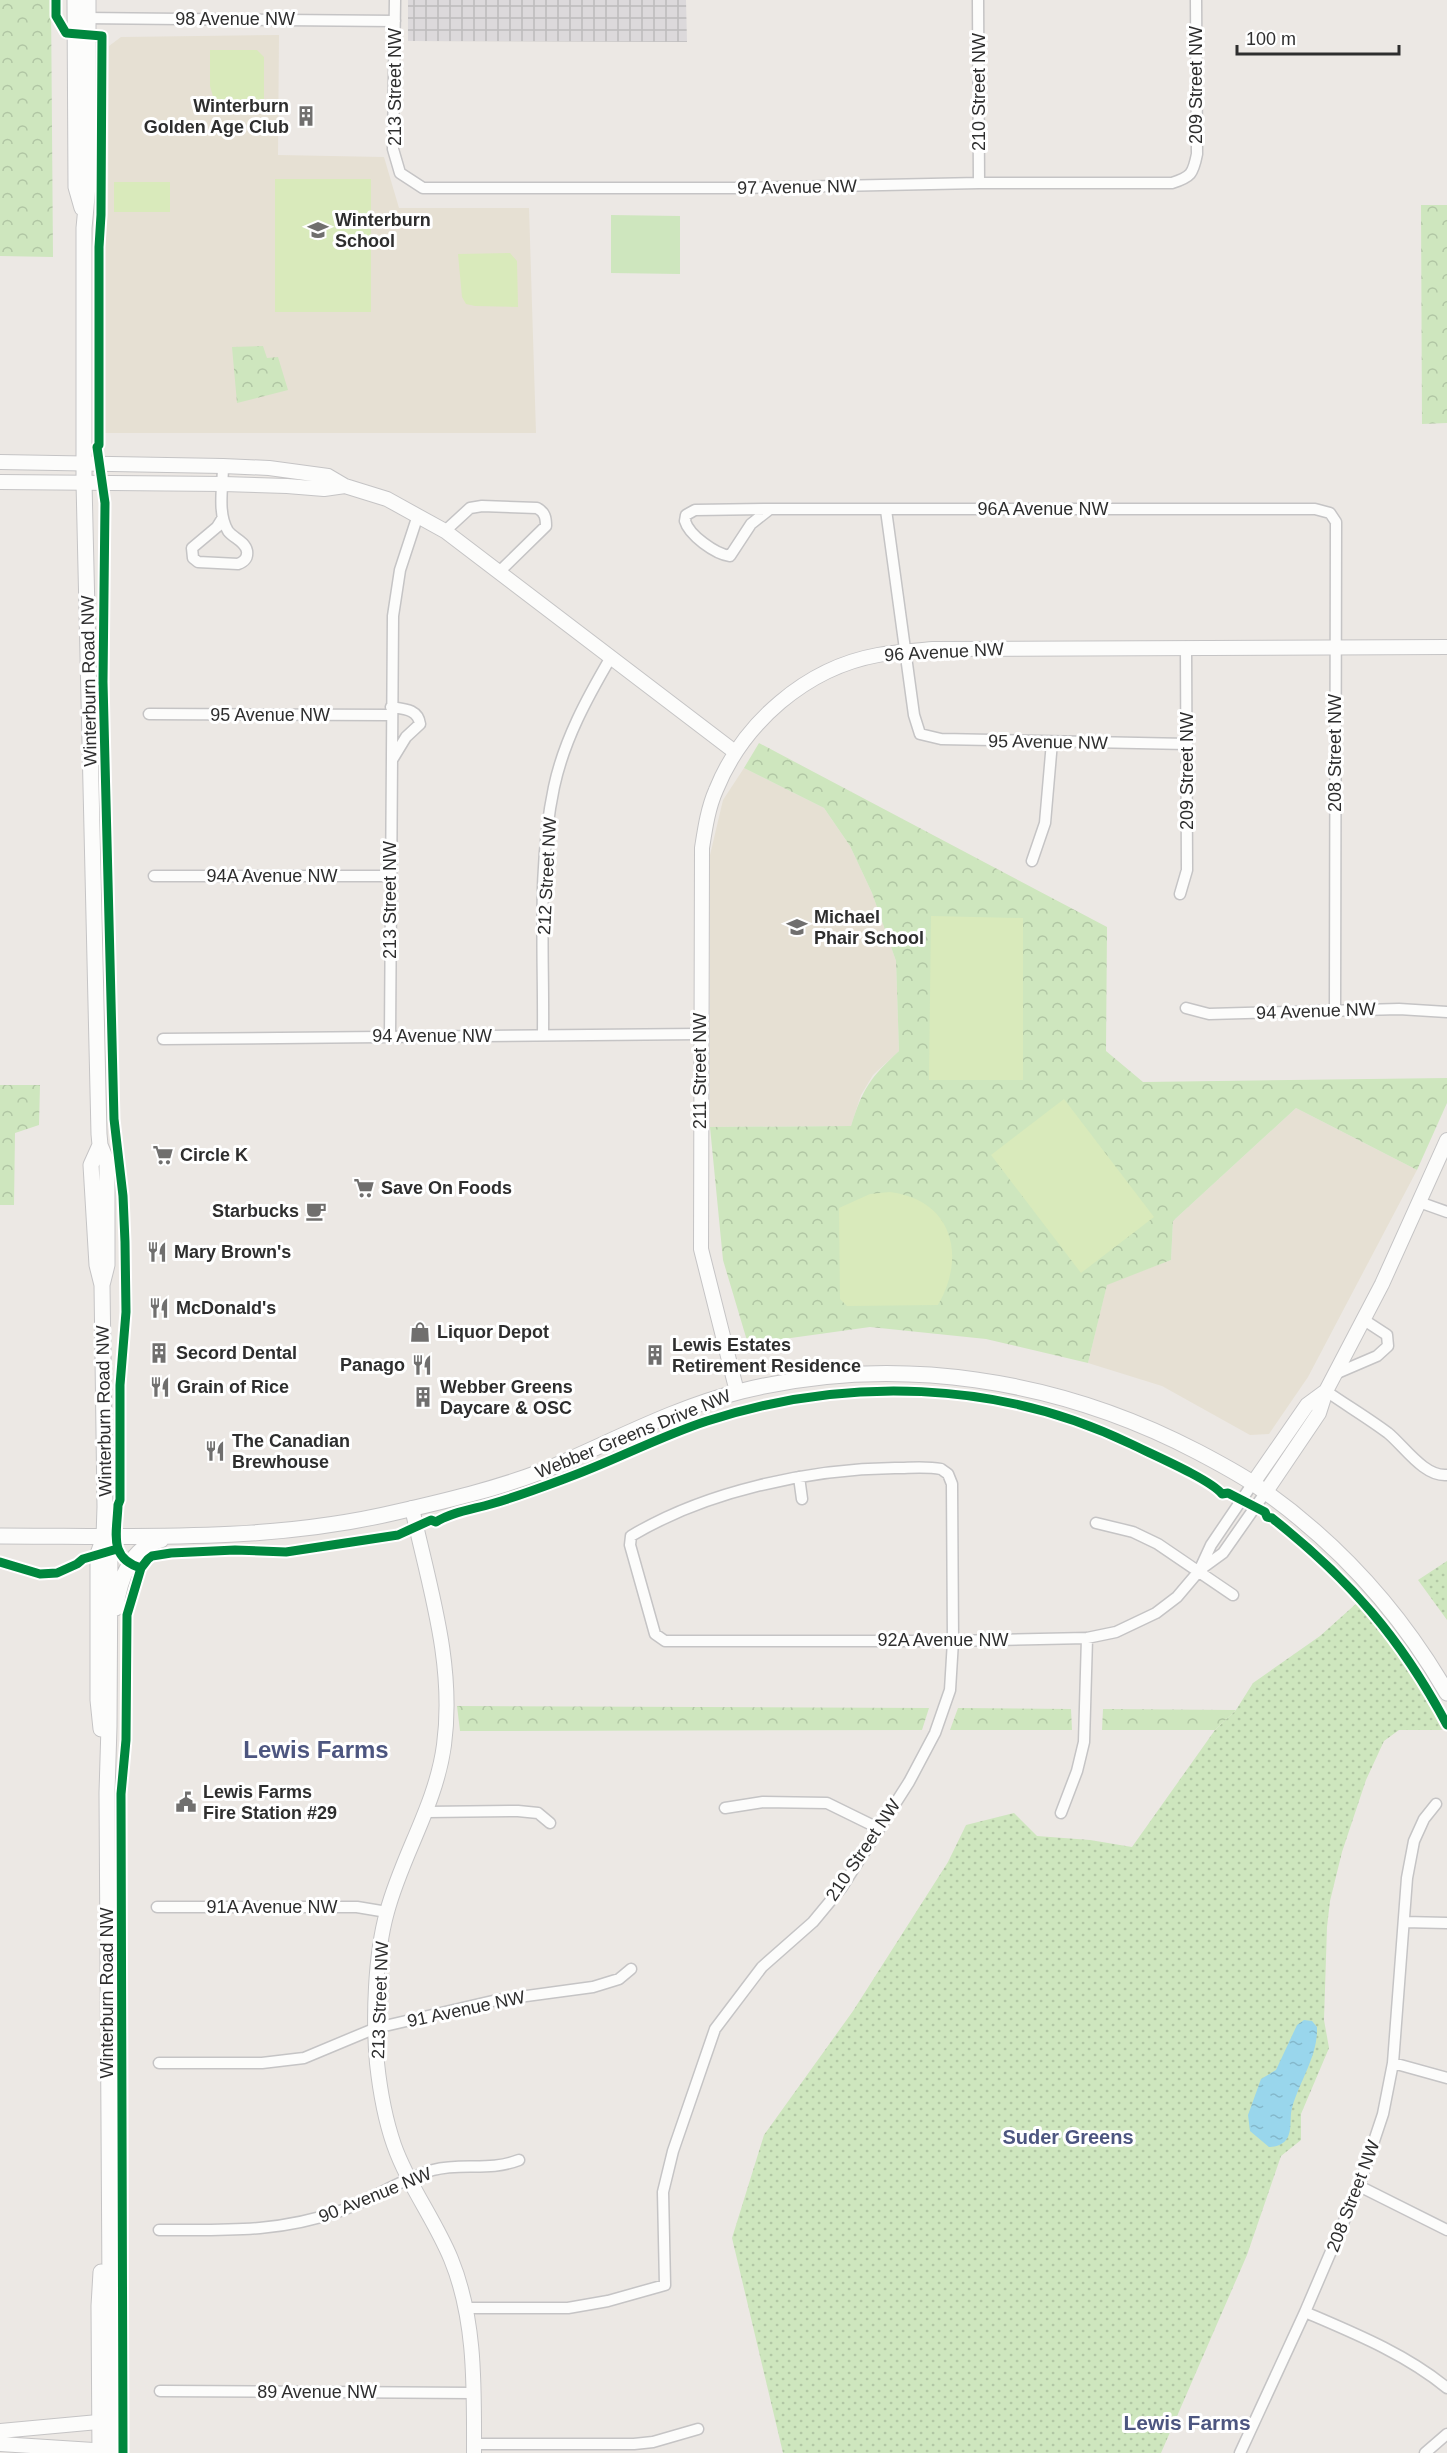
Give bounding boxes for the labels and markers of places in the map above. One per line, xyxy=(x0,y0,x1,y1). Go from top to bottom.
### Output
place label: Winterburn Golden Age Club xyxy=(144,96,289,137)
building icon: Winterburn Golden Age Club xyxy=(294,104,318,128)
place label: Winterburn School xyxy=(335,210,431,251)
school or university icon: Winterburn School xyxy=(306,218,330,242)
place label: Michael Phair School xyxy=(814,907,924,948)
school or university icon: Michael Phair School xyxy=(785,915,809,939)
supermarket icon: Circle K xyxy=(151,1143,175,1167)
place label: Circle K xyxy=(180,1145,248,1165)
supermarket icon: Save On Foods xyxy=(352,1176,376,1200)
place label: Save On Foods xyxy=(381,1178,512,1198)
cafe icon: Starbucks xyxy=(304,1199,328,1223)
place label: Starbucks xyxy=(212,1201,299,1221)
restaurant icon: Mary Brown's xyxy=(145,1240,169,1264)
place label: Mary Brown's xyxy=(174,1242,291,1262)
restaurant icon: McDonald's xyxy=(147,1296,171,1320)
place label: McDonald's xyxy=(176,1298,276,1318)
shop icon: Liquor Depot xyxy=(408,1320,432,1344)
place label: Liquor Depot xyxy=(437,1322,549,1342)
place label: Lewis Estates Retirement Residence xyxy=(672,1335,861,1376)
building icon: Secord Dental xyxy=(147,1341,171,1365)
place label: Secord Dental xyxy=(176,1343,297,1363)
building icon: Lewis Estates Retirement Residence xyxy=(643,1343,667,1367)
restaurant icon: Panago xyxy=(410,1353,434,1377)
place label: Panago xyxy=(340,1355,405,1375)
restaurant icon: Grain of Rice xyxy=(148,1375,172,1399)
place label: Grain of Rice xyxy=(177,1377,289,1397)
place label: Webber Greens Daycare & OSC xyxy=(440,1377,573,1418)
building icon: Webber Greens Daycare & OSC xyxy=(411,1385,435,1409)
place label: The Canadian Brewhouse xyxy=(232,1431,350,1472)
restaurant icon: The Canadian Brewhouse xyxy=(203,1439,227,1463)
place label: Lewis Farms Fire Station #29 xyxy=(203,1782,337,1823)
public building icon: Lewis Farms Fire Station #29 xyxy=(174,1790,198,1814)

